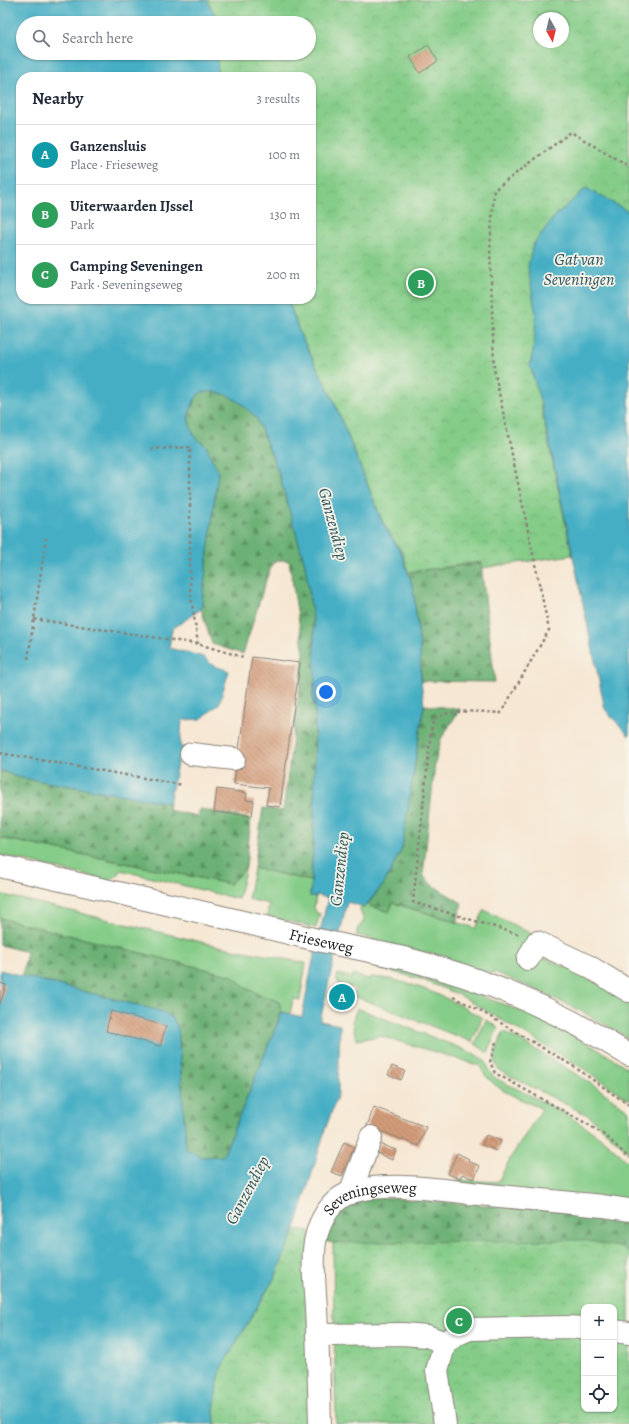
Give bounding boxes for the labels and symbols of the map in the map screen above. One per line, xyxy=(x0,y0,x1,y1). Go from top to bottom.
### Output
north arrow xyxy=(533,12,569,48)
water label: Gat van Seveningen xyxy=(544,248,614,291)
pin: B xyxy=(408,268,434,298)
water label: Ganzendiep xyxy=(313,485,354,563)
your location xyxy=(316,682,336,702)
water label: Ganzendiep xyxy=(324,831,355,907)
street label: Frieseweg xyxy=(287,923,355,959)
pin: A xyxy=(329,982,355,1012)
water label: Ganzendiep xyxy=(220,1152,275,1229)
street label: Seveningseweg xyxy=(318,1177,417,1220)
pin: C xyxy=(446,1306,472,1336)

